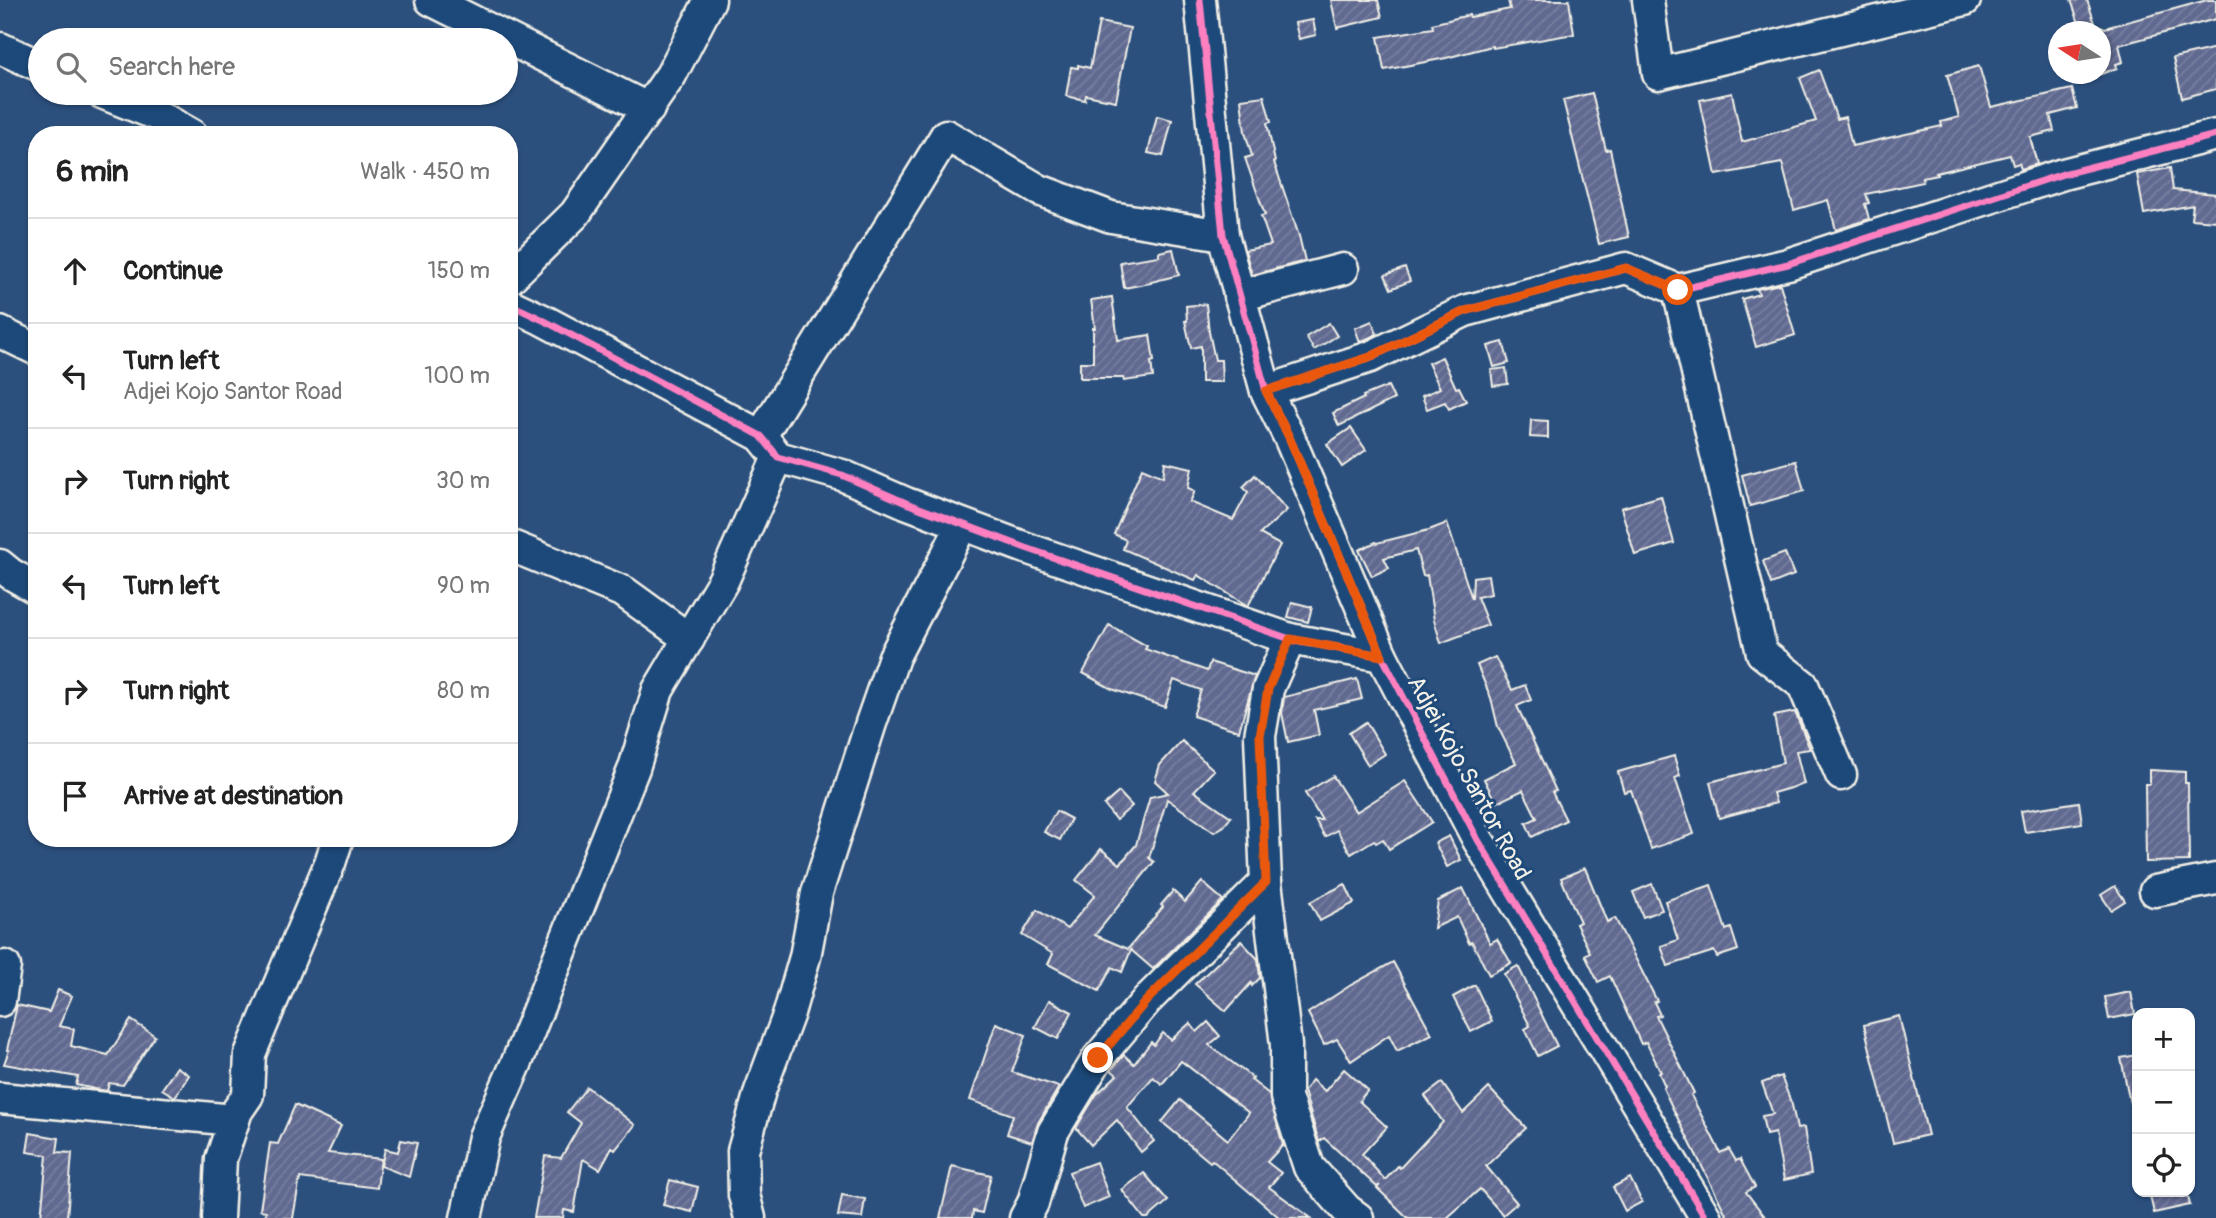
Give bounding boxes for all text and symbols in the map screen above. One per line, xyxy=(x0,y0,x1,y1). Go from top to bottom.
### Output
north arrow xyxy=(2048,21,2111,84)
search box xyxy=(28,28,518,105)
icon: search xyxy=(52,48,90,86)
text: Search here xyxy=(108,51,235,83)
text: 6 min xyxy=(56,153,129,190)
text: Walk · 450 m xyxy=(360,157,490,186)
icon: ahead xyxy=(56,252,94,290)
text: Continue xyxy=(123,255,223,287)
text: 150 m xyxy=(427,256,490,285)
route start xyxy=(1662,274,1693,305)
text: Turn left xyxy=(123,345,219,377)
icon: left xyxy=(56,357,94,395)
text: 100 m xyxy=(424,361,490,390)
text: Adjei Kojo Santor Road xyxy=(123,377,342,406)
icon: right xyxy=(56,462,94,500)
text: Turn right xyxy=(123,465,229,497)
text: 30 m xyxy=(436,466,490,495)
icon: left xyxy=(56,567,94,605)
text: Turn left xyxy=(123,570,219,602)
text: 90 m xyxy=(437,571,490,600)
street label: Adjei Kojo Santor Road xyxy=(1401,671,1537,885)
icon: right xyxy=(56,672,94,710)
text: Turn right xyxy=(123,675,229,707)
text: 80 m xyxy=(437,676,490,705)
icon: arrive xyxy=(56,777,94,815)
text: Arrive at destination xyxy=(123,780,343,812)
map controls xyxy=(2132,1008,2195,1197)
button: + xyxy=(2132,1008,2195,1071)
route end xyxy=(1082,1042,1113,1073)
button: − xyxy=(2132,1071,2195,1134)
button: locate xyxy=(2132,1134,2195,1197)

